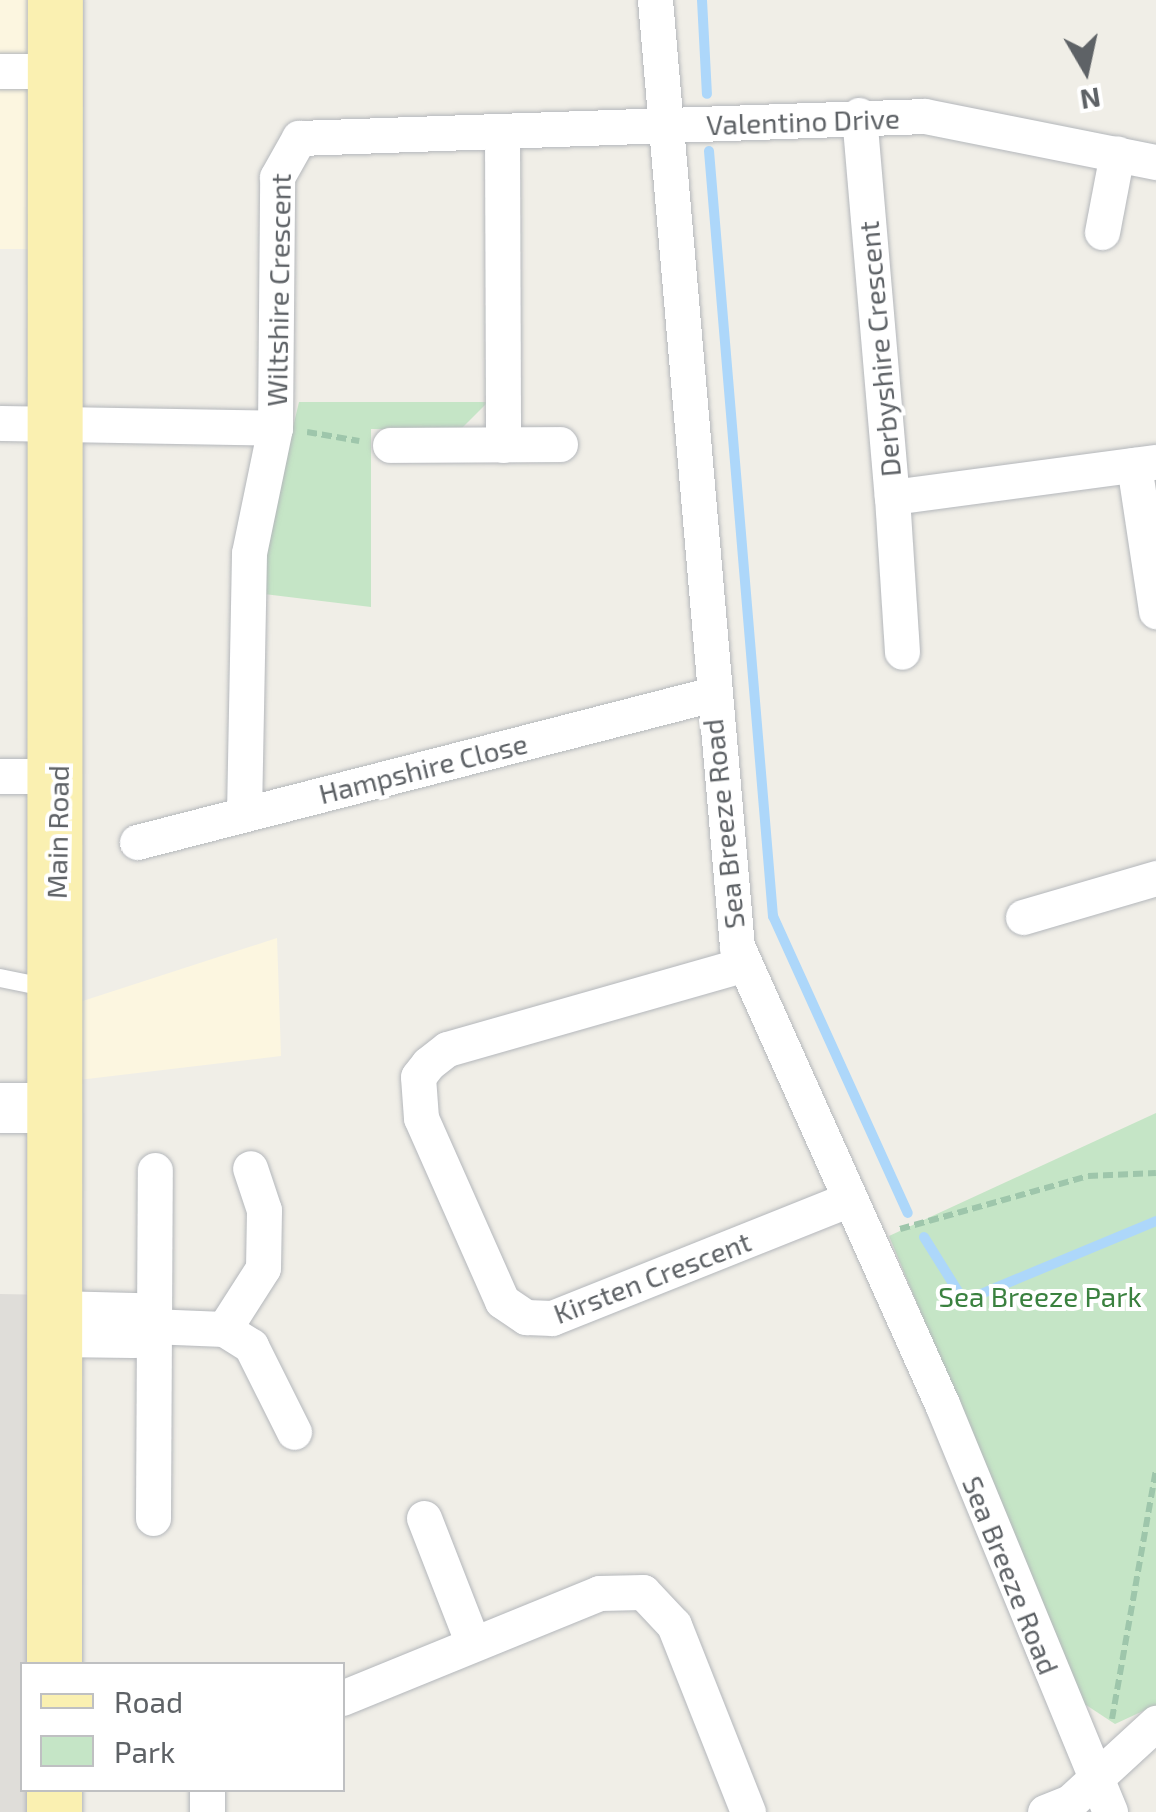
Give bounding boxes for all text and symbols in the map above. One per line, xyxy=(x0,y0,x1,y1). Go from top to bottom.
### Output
north arrow xyxy=(1036,20,1136,120)
text: N xyxy=(1078,81,1103,118)
street label: Valentino Drive xyxy=(706,101,900,141)
street label: Wiltshire Crescent xyxy=(259,173,297,407)
street label: Derbyshire Crescent xyxy=(851,220,907,478)
street label: Sea Breeze Road xyxy=(695,717,751,931)
street label: Hampshire Close xyxy=(315,726,531,810)
street label: Main Road xyxy=(39,765,75,899)
street label: Kirsten Crescent xyxy=(549,1224,755,1330)
park label: Sea Breeze Park xyxy=(938,1279,1142,1313)
street label: Sea Breeze Road xyxy=(956,1471,1066,1679)
legend xyxy=(20,1662,345,1792)
text: Road xyxy=(114,1683,183,1719)
text: Park xyxy=(114,1733,175,1769)

